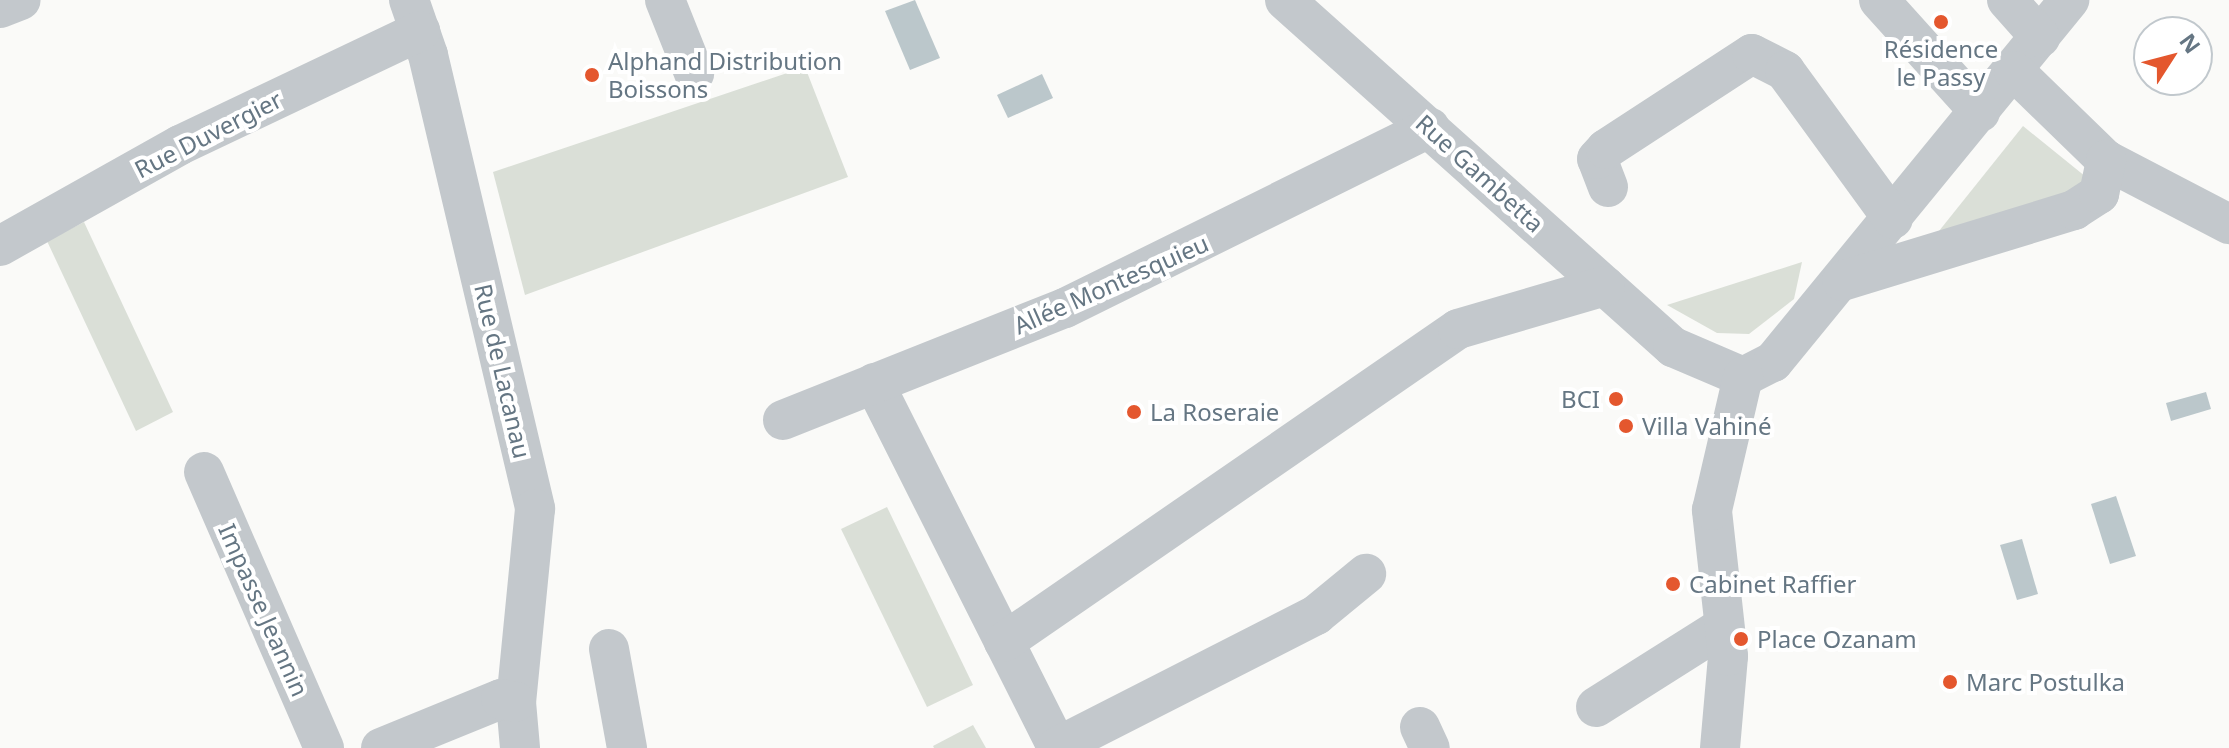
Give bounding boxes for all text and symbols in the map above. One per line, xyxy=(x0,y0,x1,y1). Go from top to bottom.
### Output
marker: Résidence le Passy xyxy=(1932,13,1950,31)
north arrow xyxy=(2133,16,2213,96)
text: N xyxy=(2173,27,2208,59)
place label: Résidence le Passy xyxy=(1884,35,1998,91)
place label: Alphand Distribution Boissons xyxy=(608,47,842,103)
marker: Alphand Distribution Boissons xyxy=(583,66,601,84)
street label: Rue Duvergier xyxy=(129,84,287,184)
street label: Rue Gambetta xyxy=(1410,108,1550,238)
street label: Allée Montesquieu xyxy=(1009,228,1213,340)
street label: Rue de Lacanau xyxy=(469,281,537,461)
place label: BCI xyxy=(1561,385,1600,413)
marker: BCI xyxy=(1607,390,1625,408)
place label: La Roseraie xyxy=(1150,398,1279,426)
marker: La Roseraie xyxy=(1125,403,1143,421)
place label: Villa Vahiné xyxy=(1642,412,1771,440)
marker: Villa Vahiné xyxy=(1617,417,1635,435)
street label: Impasse Jeannin xyxy=(213,519,315,701)
place label: Cabinet Raffier xyxy=(1689,570,1856,598)
marker: Cabinet Raffier xyxy=(1664,575,1682,593)
place label: Place Ozanam xyxy=(1757,625,1917,653)
marker: Place Ozanam xyxy=(1732,630,1750,648)
place label: Marc Postulka xyxy=(1966,668,2125,696)
marker: Marc Postulka xyxy=(1941,673,1959,691)

